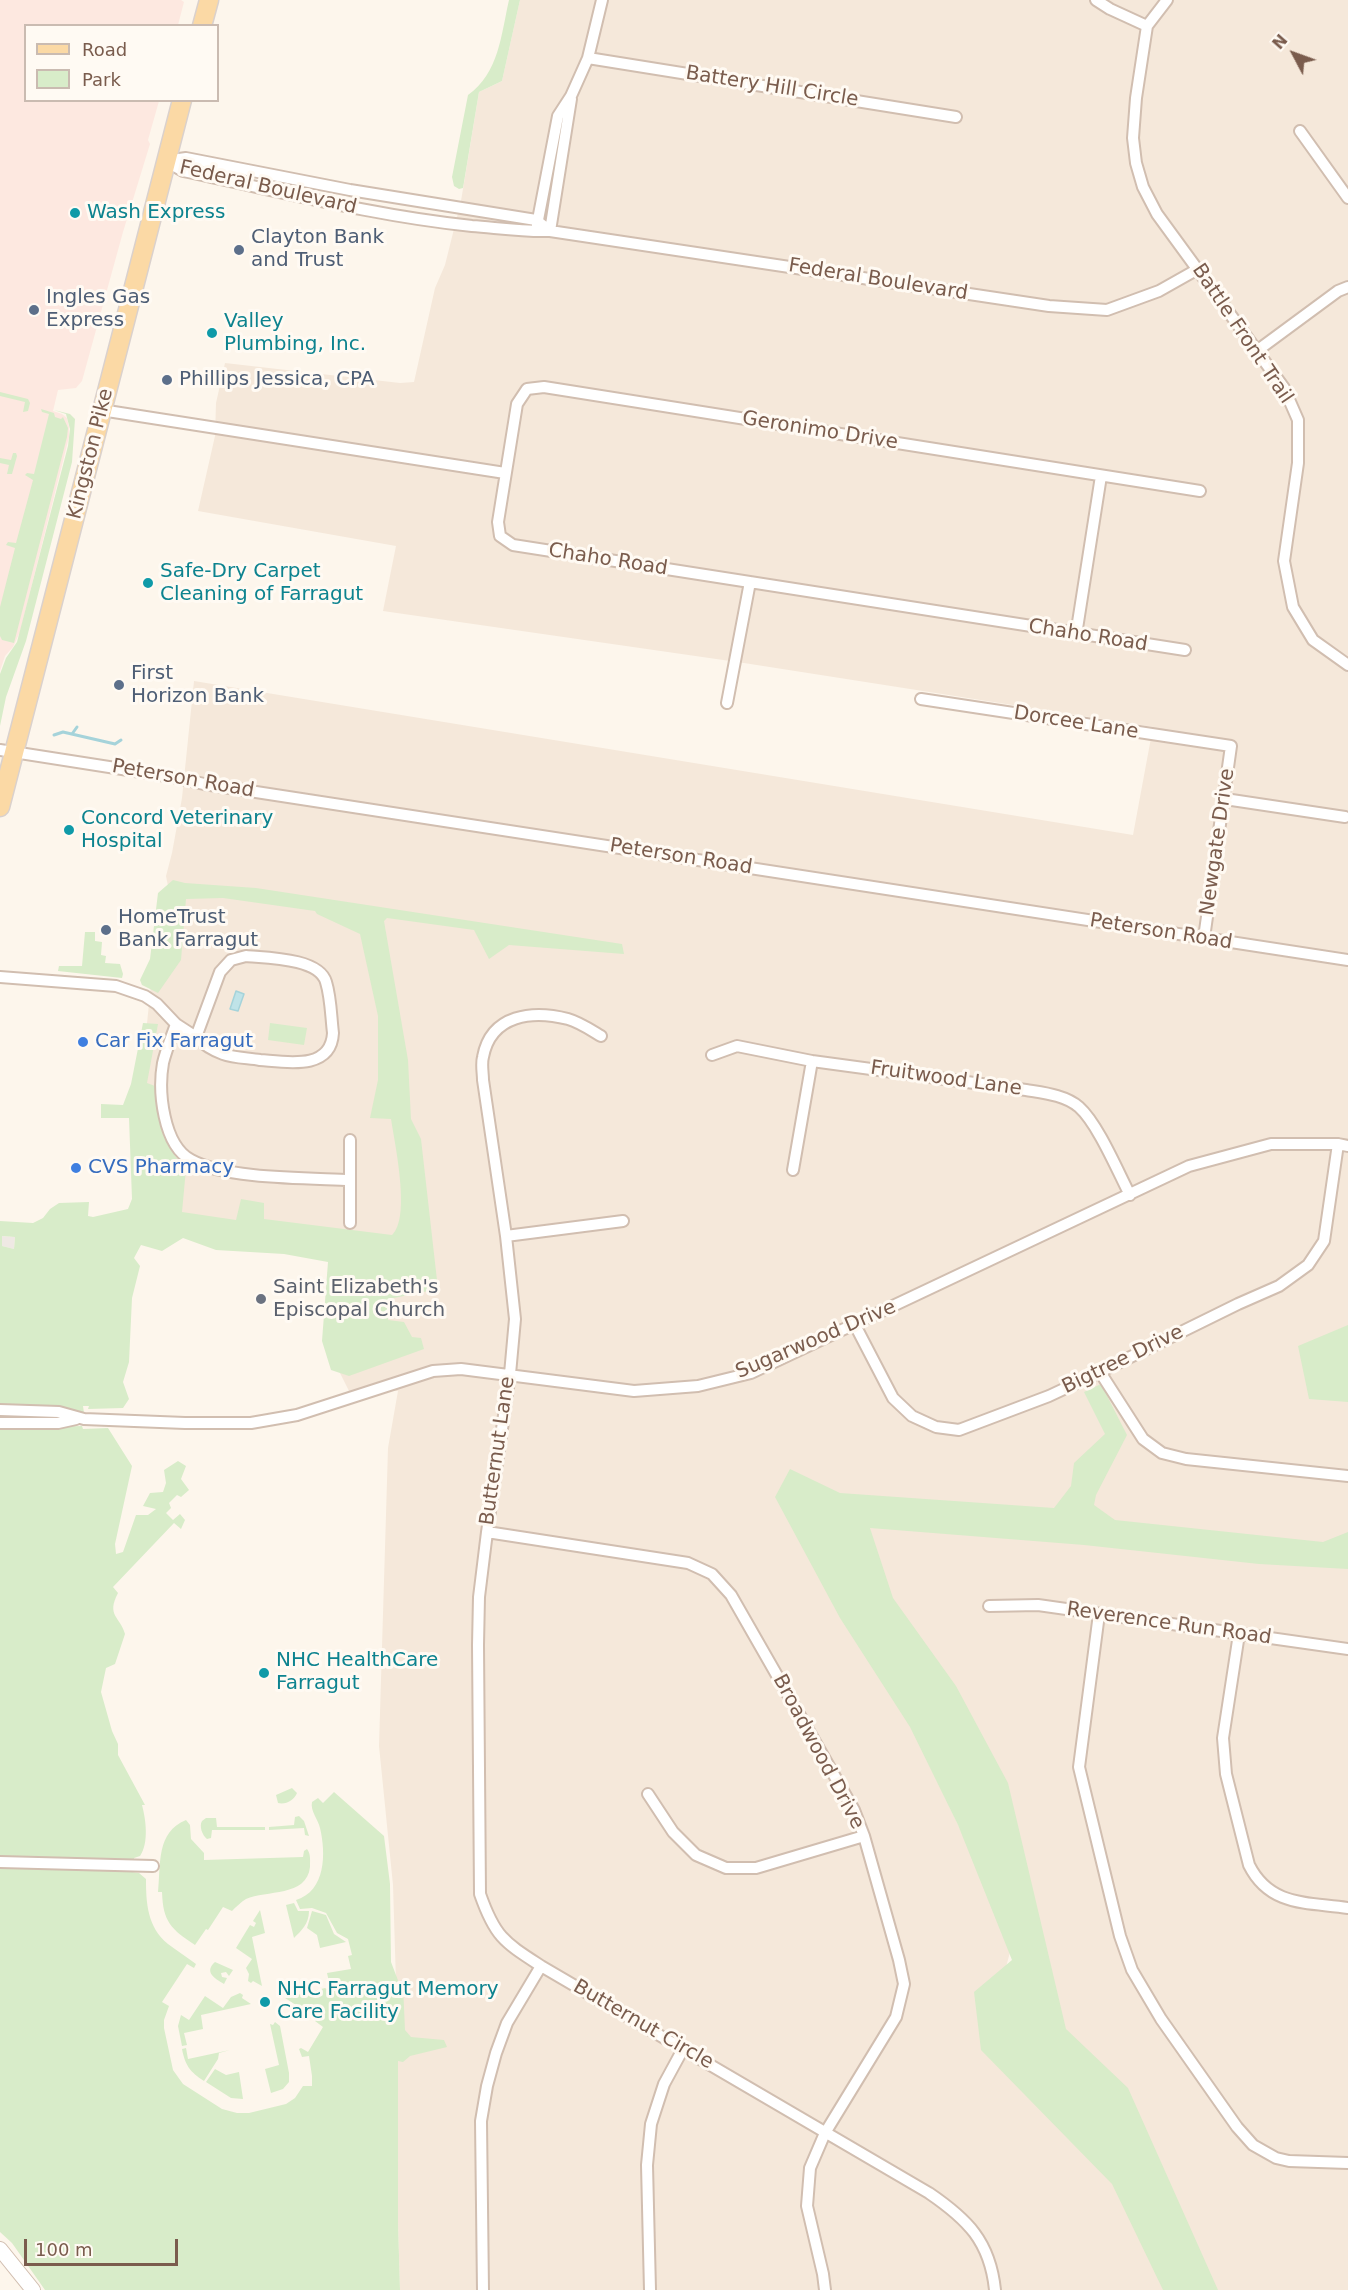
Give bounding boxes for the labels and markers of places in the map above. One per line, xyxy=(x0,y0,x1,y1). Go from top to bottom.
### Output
place label: Wash Express xyxy=(87,201,225,225)
marker: Wash Express xyxy=(68,206,82,220)
place label: Clayton Bank and Trust xyxy=(251,226,384,273)
marker: Clayton Bank and Trust xyxy=(232,243,246,257)
place label: Ingles Gas Express xyxy=(46,286,150,333)
marker: Ingles Gas Express xyxy=(27,303,41,317)
place label: Valley Plumbing, Inc. xyxy=(224,310,366,357)
marker: Valley Plumbing, Inc. xyxy=(205,326,219,340)
place label: Phillips Jessica, CPA xyxy=(179,368,374,392)
marker: Phillips Jessica, CPA xyxy=(160,373,174,387)
place label: Safe-Dry Carpet Cleaning of Farragut xyxy=(160,560,363,607)
marker: Safe-Dry Carpet Cleaning of Farragut xyxy=(141,576,155,590)
place label: First Horizon Bank xyxy=(131,662,264,709)
marker: First Horizon Bank xyxy=(112,678,126,692)
place label: Concord Veterinary Hospital xyxy=(81,807,273,854)
marker: Concord Veterinary Hospital xyxy=(62,823,76,837)
place label: HomeTrust Bank Farragut xyxy=(118,906,258,953)
marker: HomeTrust Bank Farragut xyxy=(99,923,113,937)
place label: Car Fix Farragut xyxy=(95,1030,253,1054)
marker: Car Fix Farragut xyxy=(76,1035,90,1049)
place label: CVS Pharmacy xyxy=(88,1156,234,1180)
marker: CVS Pharmacy xyxy=(69,1161,83,1175)
place label: Saint Elizabeth's Episcopal Church xyxy=(273,1276,445,1323)
marker: Saint Elizabeth's Episcopal Church xyxy=(254,1292,268,1306)
place label: NHC HealthCare Farragut xyxy=(276,1649,438,1696)
marker: NHC HealthCare Farragut xyxy=(257,1666,271,1680)
place label: NHC Farragut Memory Care Facility xyxy=(277,1978,499,2025)
marker: NHC Farragut Memory Care Facility xyxy=(258,1995,272,2009)

